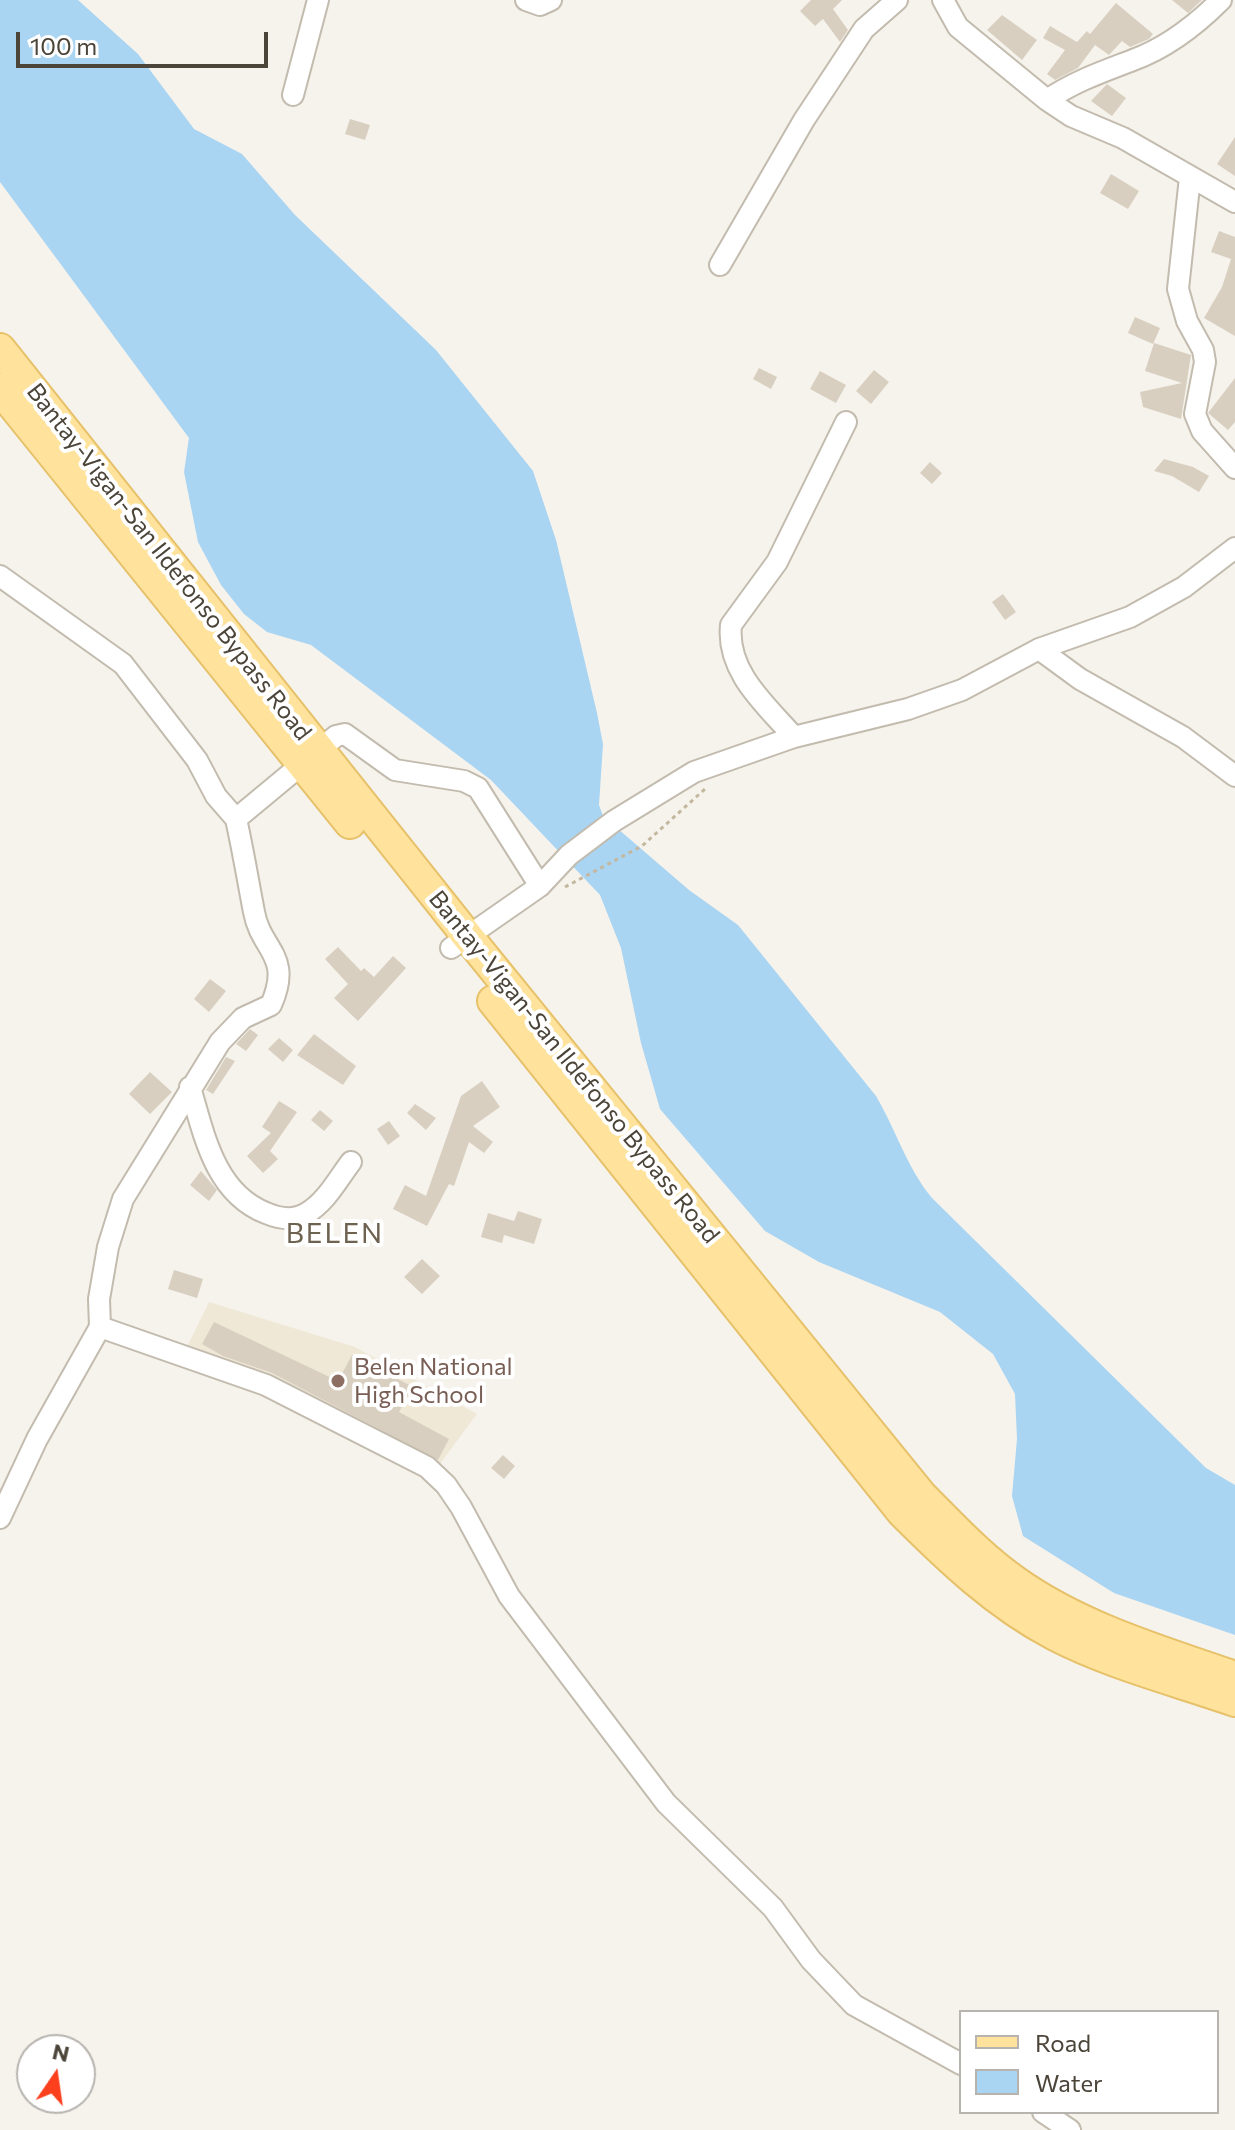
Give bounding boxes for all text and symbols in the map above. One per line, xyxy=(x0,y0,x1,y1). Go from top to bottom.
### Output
scale bar xyxy=(20,16,272,66)
text: 100 m xyxy=(30,31,97,60)
street label: Bantay-Vigan-San Ildefonso Bypass Road xyxy=(21,378,317,746)
street label: Bantay-Vigan-San Ildefonso Bypass Road xyxy=(423,885,725,1249)
district label: BELEN xyxy=(286,1217,384,1251)
place label: Belen National High School xyxy=(354,1353,513,1409)
marker: Belen National High School xyxy=(329,1372,347,1390)
legend xyxy=(959,2010,1219,2114)
text: Road xyxy=(1035,2028,1091,2057)
north arrow xyxy=(16,2034,96,2114)
text: N xyxy=(50,2037,72,2067)
text: Water xyxy=(1035,2068,1103,2097)

